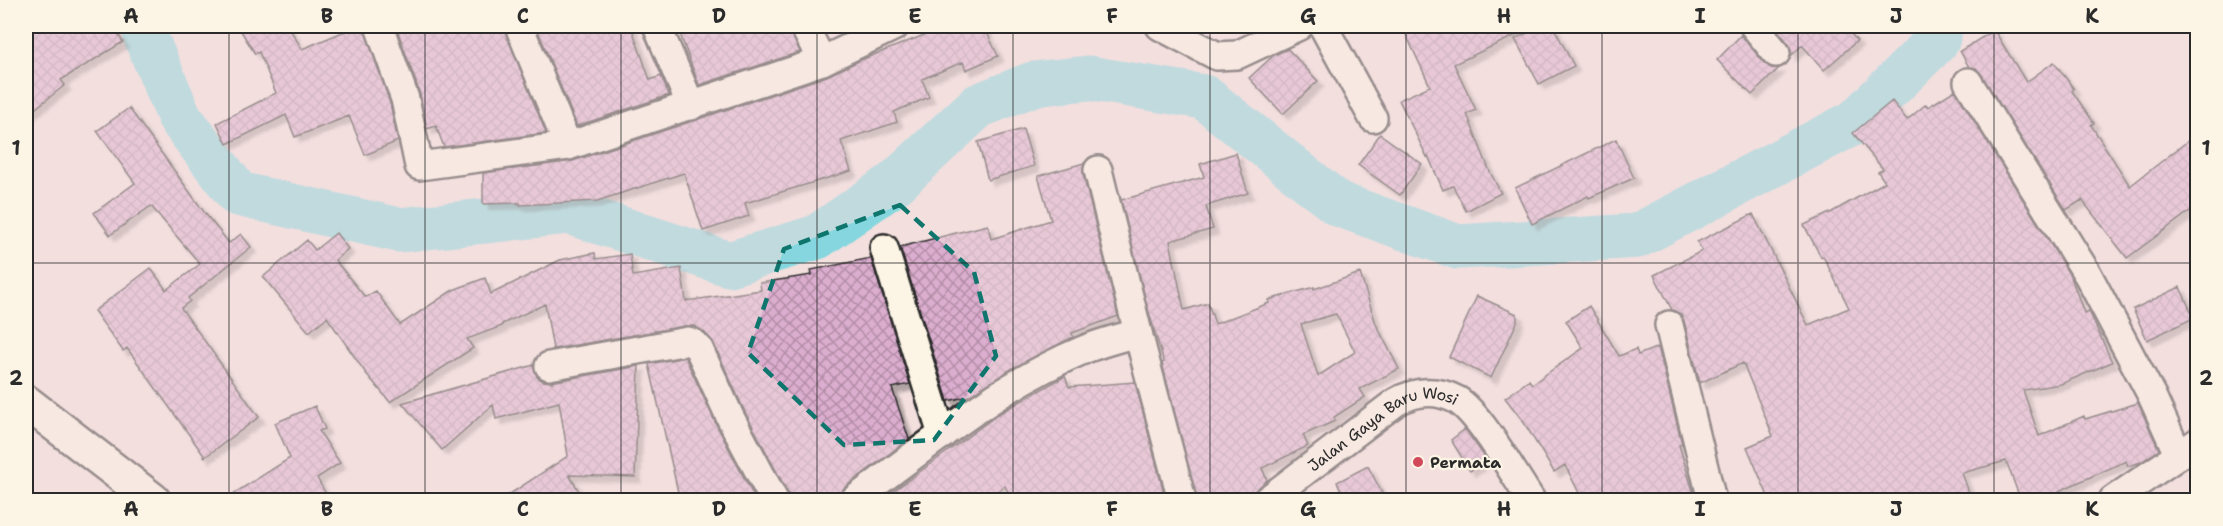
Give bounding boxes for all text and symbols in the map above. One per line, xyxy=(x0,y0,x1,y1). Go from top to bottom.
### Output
text: A xyxy=(123,3,139,29)
text: B xyxy=(321,3,333,29)
text: C xyxy=(517,3,529,29)
text: D xyxy=(712,3,726,29)
text: E xyxy=(908,3,922,29)
text: F xyxy=(1106,3,1118,29)
text: G xyxy=(1300,3,1316,29)
text: H xyxy=(1497,3,1511,29)
text: I xyxy=(1694,3,1706,29)
text: J xyxy=(1890,3,1903,29)
text: K xyxy=(2085,3,2099,29)
text: 1 xyxy=(11,135,21,161)
text: 1 xyxy=(2201,135,2211,161)
text: 2 xyxy=(9,365,23,391)
text: 2 xyxy=(2199,365,2213,391)
street label: Jalan Gaya Baru Wosi xyxy=(1303,382,1462,476)
place label: Permata xyxy=(1430,452,1501,473)
marker: Permata xyxy=(1411,455,1425,469)
text: A xyxy=(123,496,139,522)
text: B xyxy=(321,496,333,522)
text: C xyxy=(517,496,529,522)
text: D xyxy=(712,496,726,522)
text: E xyxy=(908,496,922,522)
text: F xyxy=(1106,496,1118,522)
text: G xyxy=(1300,496,1316,522)
text: H xyxy=(1497,496,1511,522)
text: I xyxy=(1694,496,1706,522)
text: J xyxy=(1890,496,1903,522)
text: K xyxy=(2085,496,2099,522)

